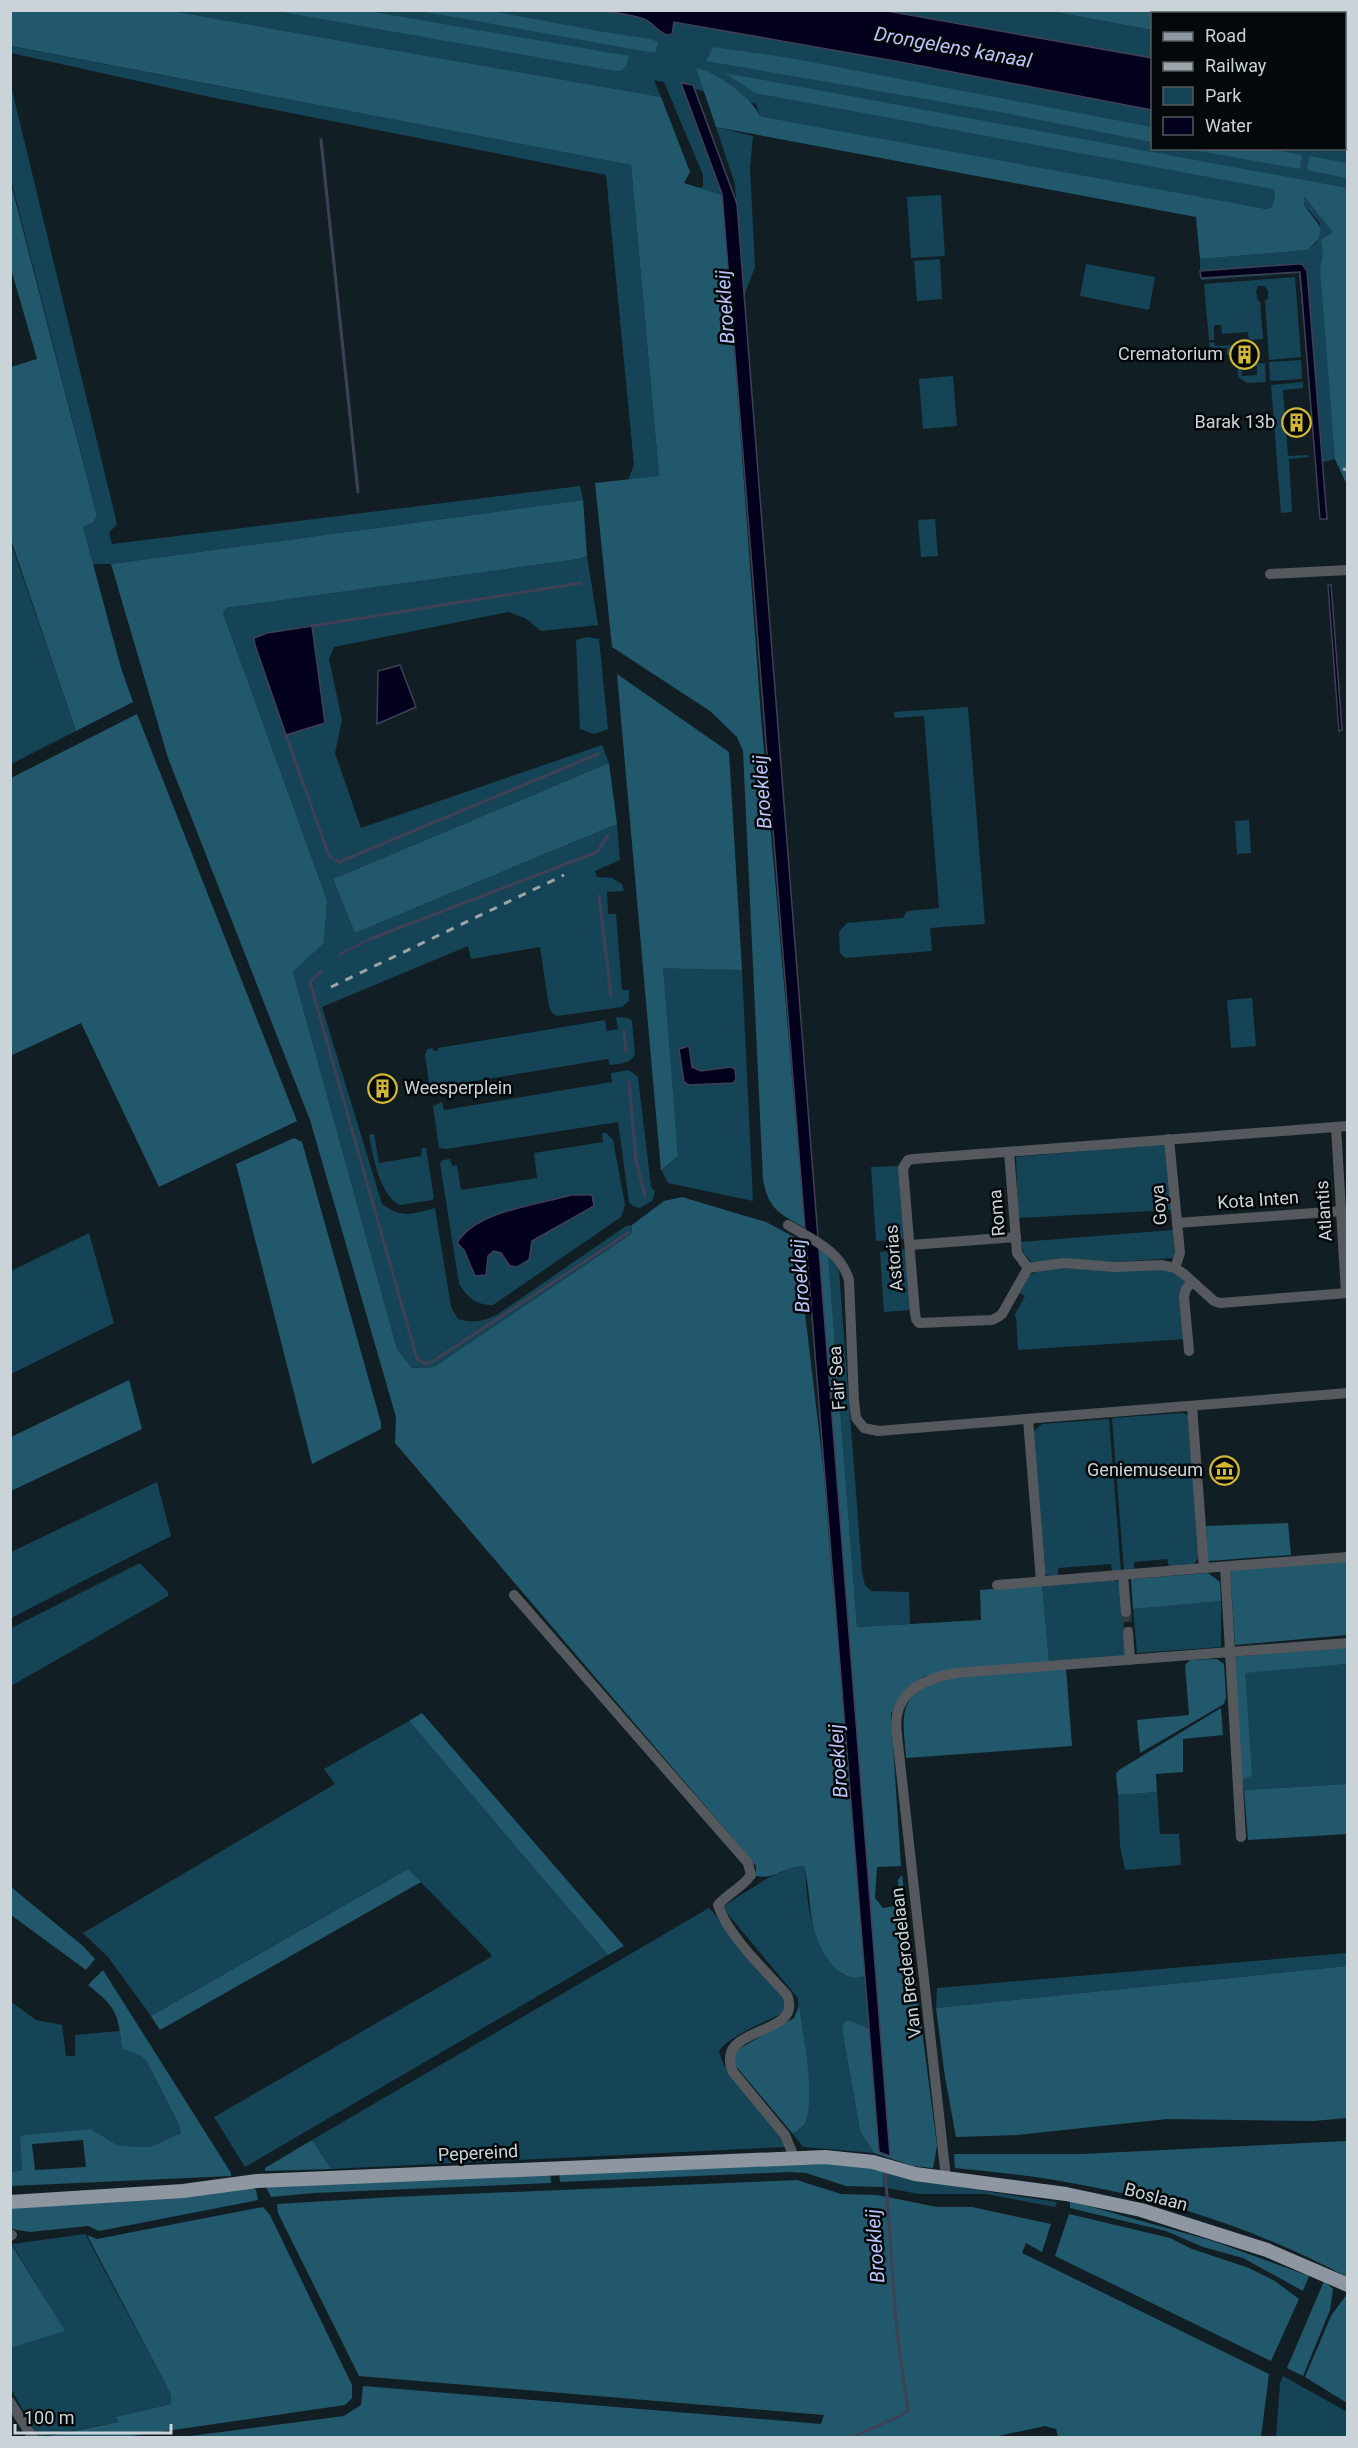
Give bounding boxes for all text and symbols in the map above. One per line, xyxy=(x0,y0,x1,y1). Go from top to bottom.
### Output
legend xyxy=(1151,12,1346,150)
water label: Drongelens kanaal xyxy=(872,21,1034,73)
text: Road xyxy=(1205,25,1246,46)
text: Railway xyxy=(1205,55,1267,76)
text: Park xyxy=(1205,85,1242,106)
text: Water xyxy=(1205,115,1252,136)
water label: Broekleij xyxy=(710,269,740,345)
building icon: Crematorium xyxy=(1228,338,1260,370)
place label: Crematorium xyxy=(1118,343,1223,364)
building icon: Barak 13b xyxy=(1280,406,1312,438)
place label: Barak 13b xyxy=(1195,411,1275,432)
water label: Broekleij xyxy=(747,754,777,830)
building icon: Weesperplein xyxy=(367,1072,399,1104)
place label: Weesperplein xyxy=(404,1077,512,1098)
street label: Atlantis xyxy=(1311,1180,1336,1242)
street label: Goya xyxy=(1146,1184,1171,1226)
street label: Kota Inten xyxy=(1216,1186,1299,1213)
street label: Roma xyxy=(984,1189,1009,1237)
street label: Astorias xyxy=(880,1224,907,1292)
water label: Broekleij xyxy=(785,1238,815,1314)
street label: Fair Sea xyxy=(824,1345,849,1411)
museum icon: Geniemuseum xyxy=(1208,1454,1240,1486)
place label: Geniemuseum xyxy=(1087,1459,1203,1480)
water label: Broekleij xyxy=(823,1723,853,1799)
street label: Van Brederodelaan xyxy=(886,1887,925,2039)
street label: Pepereind xyxy=(437,2140,519,2165)
street label: Boslaan xyxy=(1122,2178,1190,2215)
water label: Broekleij xyxy=(860,2208,890,2284)
scale bar xyxy=(15,2397,171,2435)
text: 100 m xyxy=(24,2407,75,2428)

